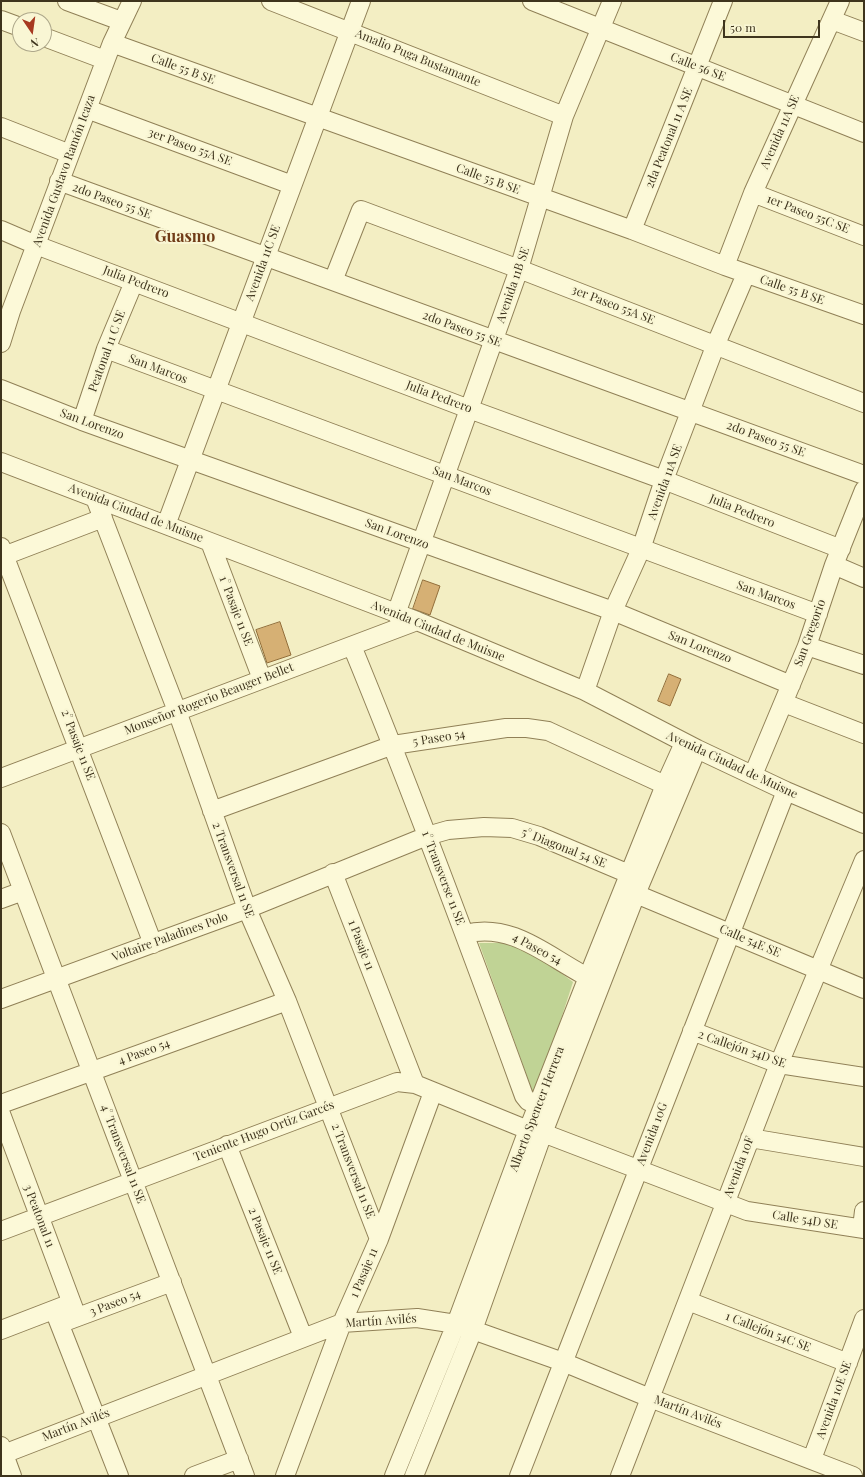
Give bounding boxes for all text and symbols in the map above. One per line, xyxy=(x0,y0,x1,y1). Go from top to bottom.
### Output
north arrow xyxy=(12,12,52,52)
scale bar xyxy=(725,12,822,38)
text: 50 m xyxy=(730,19,756,35)
street label: Amalio Puga Bustamante xyxy=(353,26,483,90)
text: N xyxy=(29,35,40,51)
street label: Calle 56 SE xyxy=(668,50,728,84)
street label: Calle 55 B SE xyxy=(149,51,217,87)
street label: 2da Peatonal 11 A SE xyxy=(642,86,696,190)
street label: Avenida Gustavo Ramón Icaza xyxy=(30,93,98,249)
street label: Avenida 11A SE xyxy=(757,93,803,171)
street label: 3er Paseo 55A SE xyxy=(146,125,234,169)
street label: Calle 55 B SE xyxy=(454,161,522,197)
street label: 2do Paseo 55 SE xyxy=(71,180,153,222)
street label: 1er Paseo 55C SE xyxy=(764,192,852,236)
street label: Avenida 11C SE xyxy=(243,223,283,303)
district label: Guasmo xyxy=(155,227,215,247)
street label: Avenida 11B SE xyxy=(493,245,533,325)
street label: Julia Pedrero xyxy=(101,263,171,301)
street label: Calle 55 B SE xyxy=(758,272,826,308)
street label: 3er Paseo 55A SE xyxy=(569,283,657,327)
street label: Peatonal 11 C SE xyxy=(85,308,129,394)
street label: 2do Paseo 55 SE xyxy=(421,308,503,350)
street label: San Marcos xyxy=(127,351,189,387)
street label: Julia Pedrero xyxy=(404,378,474,416)
street label: San Lorenzo xyxy=(58,406,126,442)
street label: 2do Paseo 55 SE xyxy=(725,418,807,460)
street label: Avenida 11A SE xyxy=(645,442,685,522)
street label: San Marcos xyxy=(431,463,493,499)
street label: Avenida Ciudad de Muisne xyxy=(67,481,205,545)
street label: Julia Pedrero xyxy=(707,491,777,531)
street label: San Lorenzo xyxy=(363,516,431,552)
street label: 1° Pasaje 11 SE xyxy=(216,574,256,648)
street label: San Marcos xyxy=(734,578,798,612)
street label: San Gregorio xyxy=(791,597,829,669)
street label: Avenida Ciudad de Muisne xyxy=(369,598,507,664)
street label: San Lorenzo xyxy=(666,628,734,666)
street label: Monseñor Rogerio Beauger Bellet xyxy=(122,660,296,738)
street label: 2° Pasaje 11 SE xyxy=(58,708,98,782)
street label: 5 Paseo 54 xyxy=(412,727,466,749)
street label: Avenida Ciudad de Muisne xyxy=(664,728,800,802)
street label: 2 Transversal 11 SE xyxy=(209,820,257,920)
street label: 5° Diagonal 54 SE xyxy=(519,825,609,871)
street label: 1° Transverse 11 SE xyxy=(418,829,468,927)
street label: Voltaire Paladines Polo xyxy=(110,909,230,965)
street label: 1 Pasaje 11 xyxy=(345,918,377,972)
street label: Calle 54E SE xyxy=(717,922,783,960)
street label: 4 Paseo 54 xyxy=(510,930,564,968)
street label: 2 Callejón 54D SE xyxy=(696,1027,788,1071)
street label: 4 Paseo 54 xyxy=(116,1036,172,1068)
street label: Alberto Spencer Herrera xyxy=(507,1044,567,1174)
street label: Teniente Hugo Ortiz Garcés xyxy=(192,1098,336,1164)
street label: Avenida 10G xyxy=(633,1101,671,1167)
street label: 4° Transversal 11 SE xyxy=(98,1103,148,1205)
street label: 2 Transversal 11 SE xyxy=(328,1121,378,1221)
street label: Avenida 10F xyxy=(721,1134,757,1200)
street label: 3 Peatonal 11 xyxy=(20,1182,58,1250)
street label: 2 Pasaje 11 SE xyxy=(245,1205,285,1277)
street label: Calle 54D SE xyxy=(771,1208,839,1232)
street label: 1 Pasaje 11 xyxy=(347,1246,381,1300)
street label: 3 Paseo 54 xyxy=(88,1287,142,1319)
street label: 1 Callejón 54C SE xyxy=(723,1309,813,1355)
street label: Martín Avilés xyxy=(345,1311,417,1331)
street label: Avenida 10E SE xyxy=(813,1359,855,1441)
street label: Martín Avilés xyxy=(652,1392,724,1432)
street label: Martín Avilés xyxy=(40,1405,112,1445)

